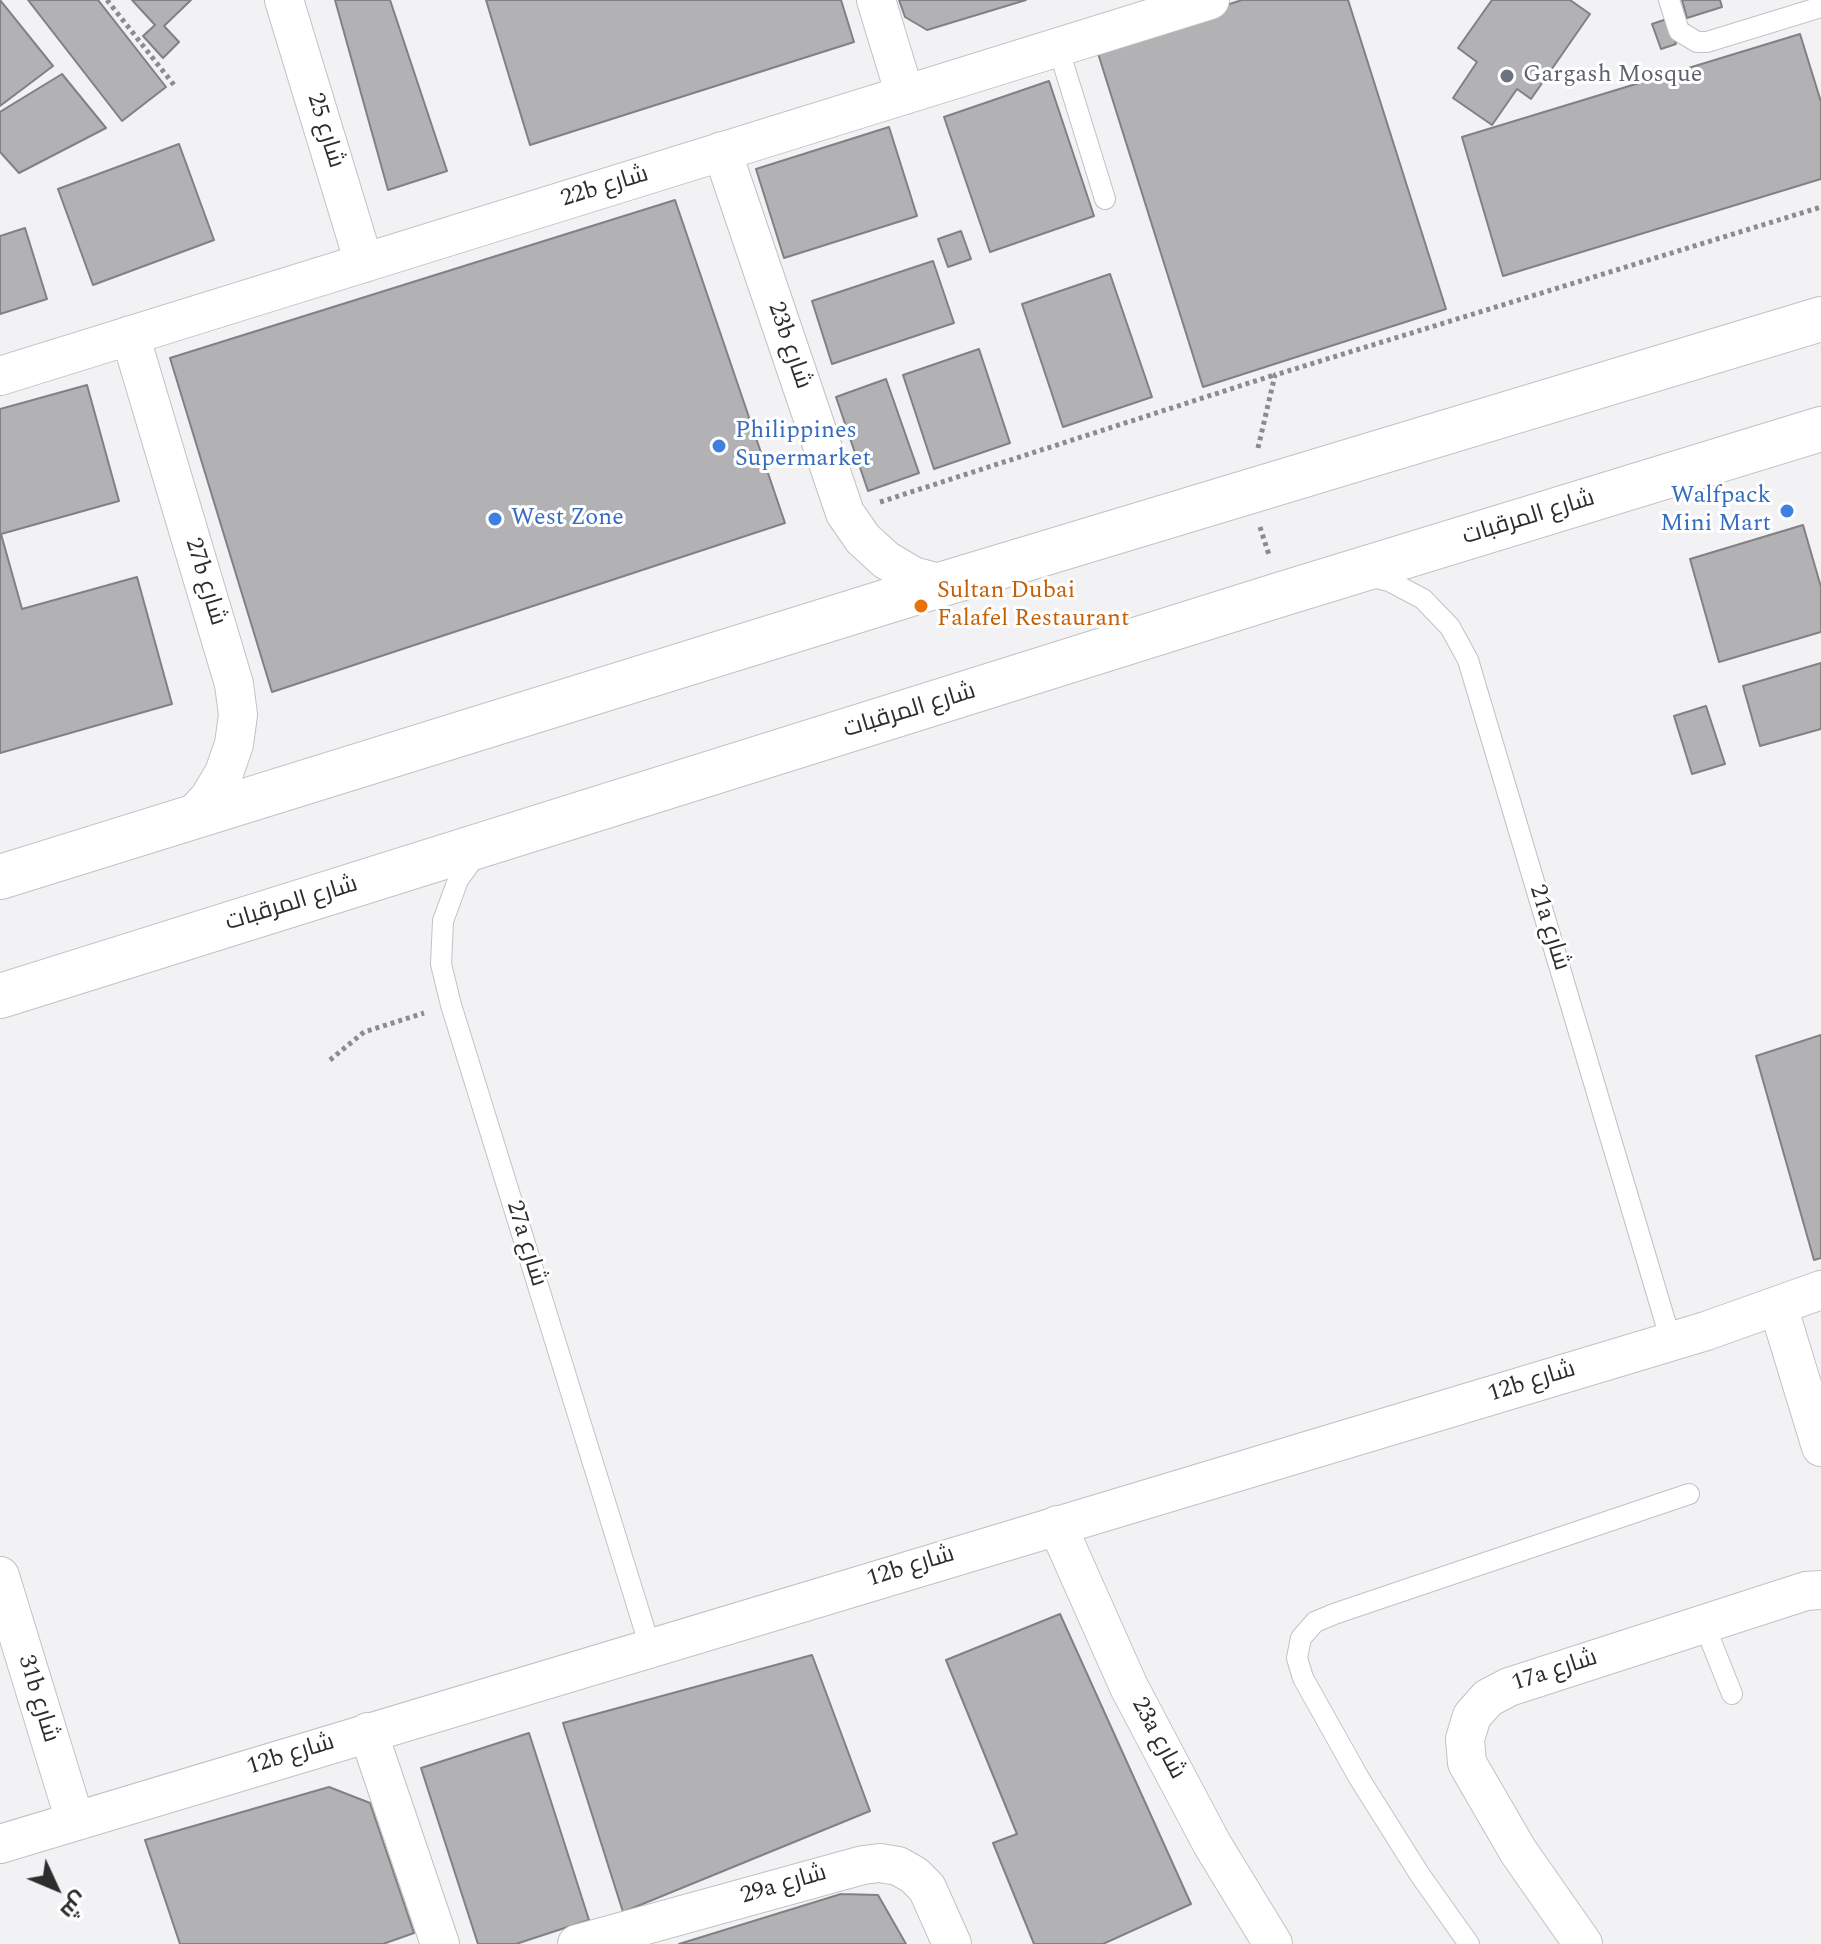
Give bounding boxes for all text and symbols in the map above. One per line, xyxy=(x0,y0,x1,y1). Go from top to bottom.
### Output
place label: Gargash Mosque xyxy=(1523,62,1702,90)
marker: Gargash Mosque xyxy=(1498,67,1516,85)
street label: شارع 25 xyxy=(299,90,349,172)
street label: 22b شارع xyxy=(558,161,652,215)
street label: 23b شارع xyxy=(760,299,816,393)
place label: Philippines Supermarket xyxy=(735,418,871,474)
marker: Philippines Supermarket xyxy=(710,437,728,455)
place label: Walfpack Mini Mart xyxy=(1660,483,1771,539)
street label: شارع المرقبات xyxy=(1459,485,1599,553)
marker: Walfpack Mini Mart xyxy=(1778,502,1796,520)
place label: West Zone xyxy=(511,505,624,533)
marker: West Zone xyxy=(486,510,504,528)
street label: 27b شارع xyxy=(177,535,231,629)
place label: Sultan Dubai Falafel Restaurant xyxy=(937,578,1130,634)
marker: Sultan Dubai Falafel Restaurant xyxy=(912,597,930,615)
street label: شارع المرقبات xyxy=(840,678,980,746)
street label: شارع المرقبات xyxy=(222,871,362,939)
street label: 21a شارع xyxy=(1521,882,1575,974)
street label: 27a شارع xyxy=(498,1198,552,1290)
street label: 12b شارع xyxy=(1485,1356,1579,1410)
street label: 12b شارع xyxy=(864,1541,958,1595)
street label: 17a شارع xyxy=(1509,1645,1601,1699)
street label: 31b شارع xyxy=(10,1652,64,1746)
street label: 23a شارع xyxy=(1124,1693,1190,1785)
street label: 12b شارع xyxy=(244,1729,338,1783)
north arrow xyxy=(16,1848,96,1928)
street label: 29a شارع xyxy=(738,1860,830,1912)
text: ش xyxy=(52,1883,95,1927)

